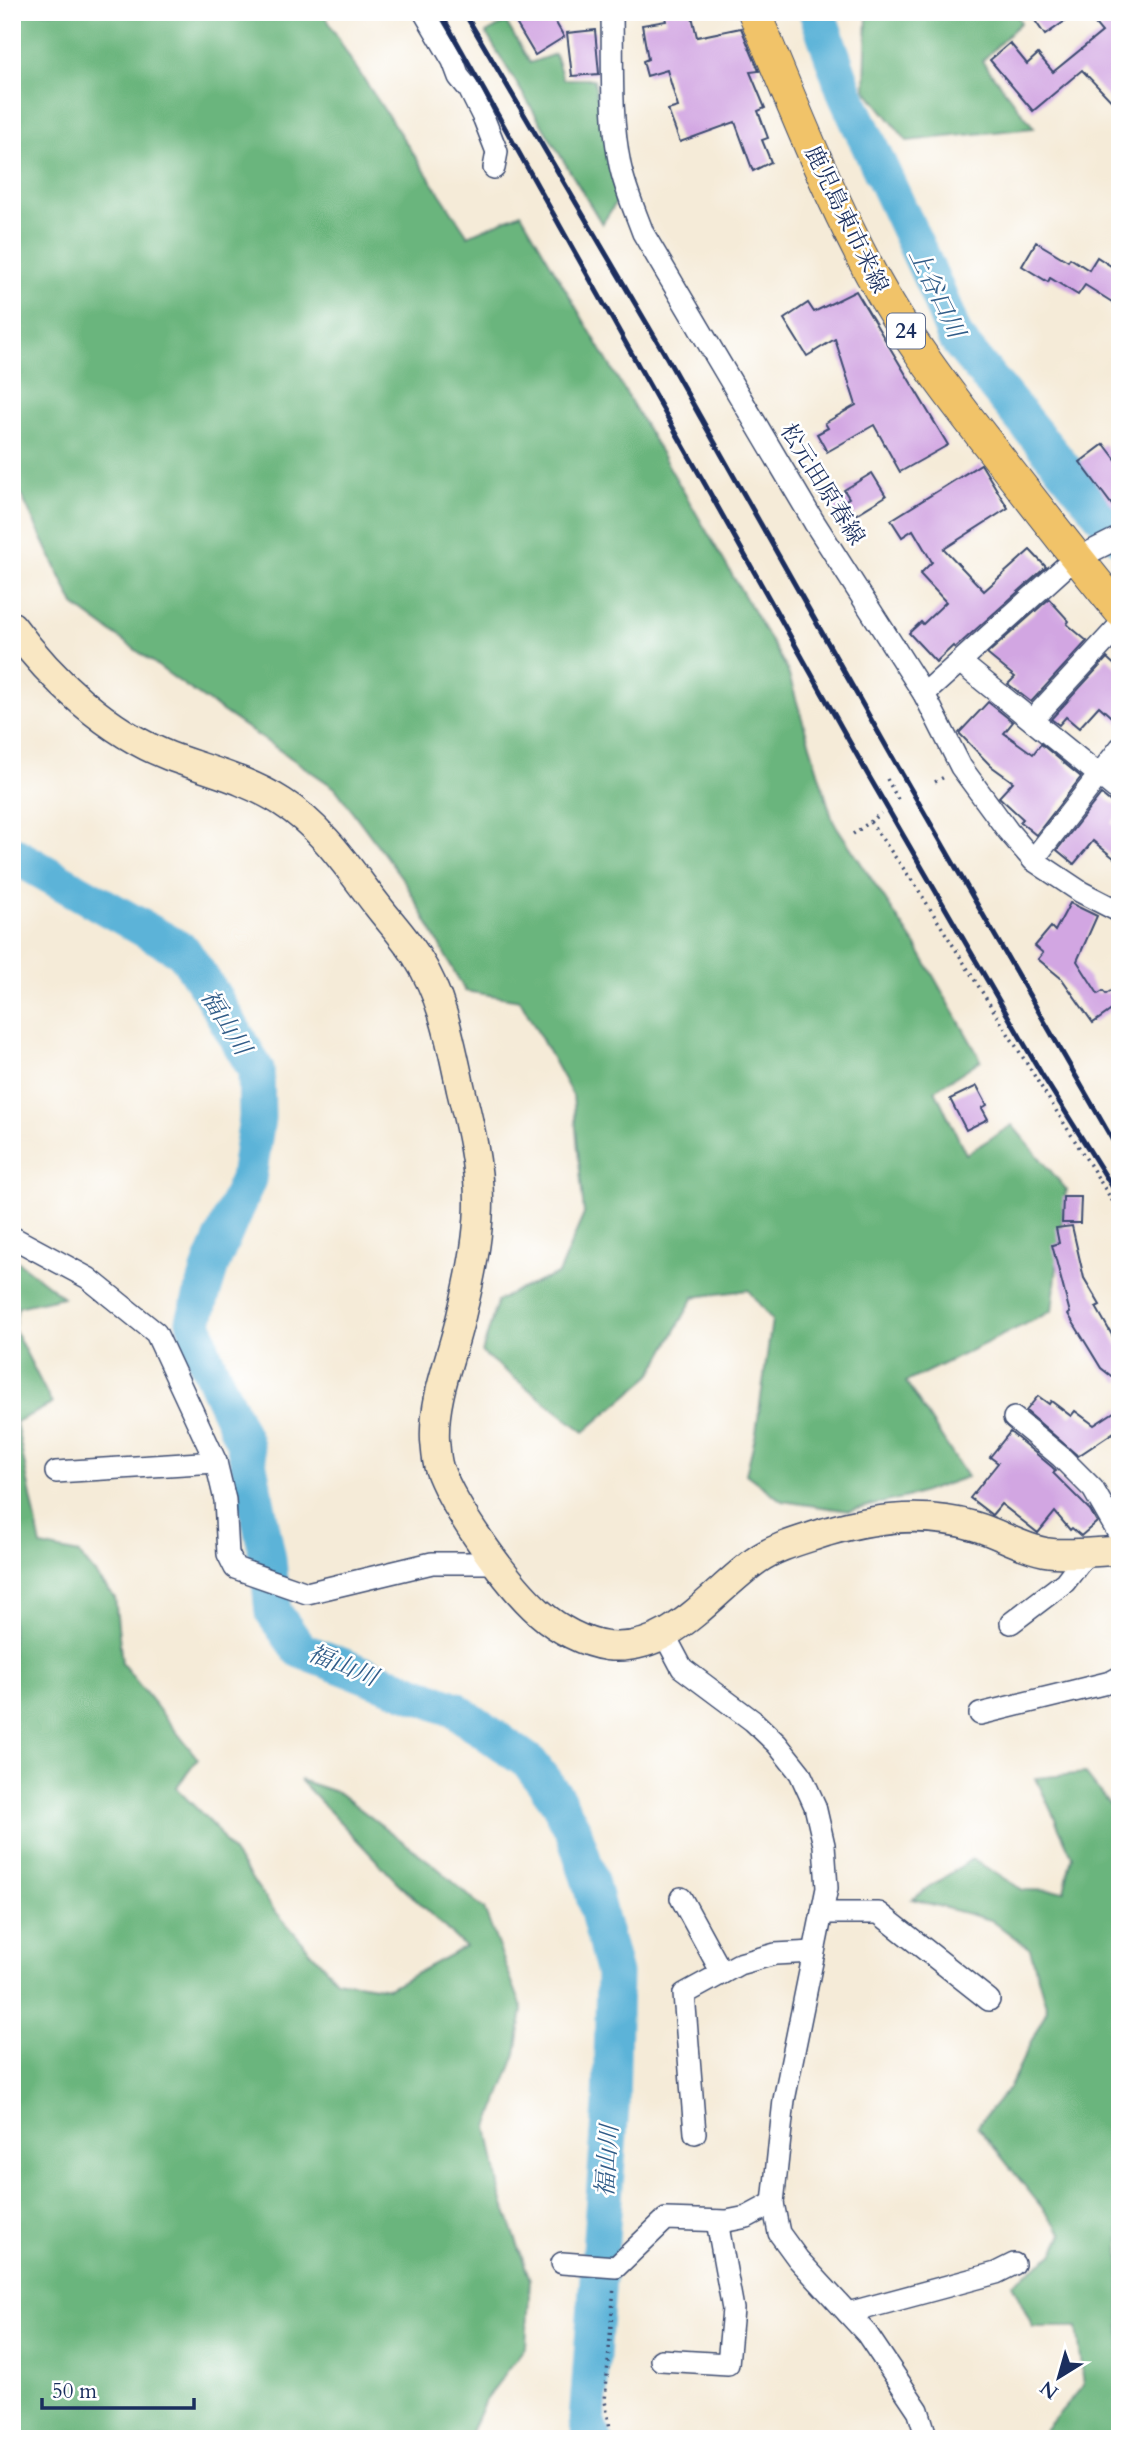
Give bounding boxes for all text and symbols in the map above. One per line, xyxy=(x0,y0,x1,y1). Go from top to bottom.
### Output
street label: 鹿児島東市来線 xyxy=(797,140,896,298)
water label: 上谷口川 xyxy=(901,243,974,346)
road number: 24 xyxy=(887,314,925,348)
street label: 松元田原春線 xyxy=(773,418,872,551)
water label: 福山川 xyxy=(193,983,260,1064)
water label: 福山川 xyxy=(303,1637,385,1695)
water label: 福山川 xyxy=(589,2121,627,2198)
north arrow xyxy=(1024,2342,1094,2412)
scale bar xyxy=(42,2367,194,2411)
text: N xyxy=(1035,2374,1064,2405)
text: 50 m xyxy=(52,2377,97,2406)

